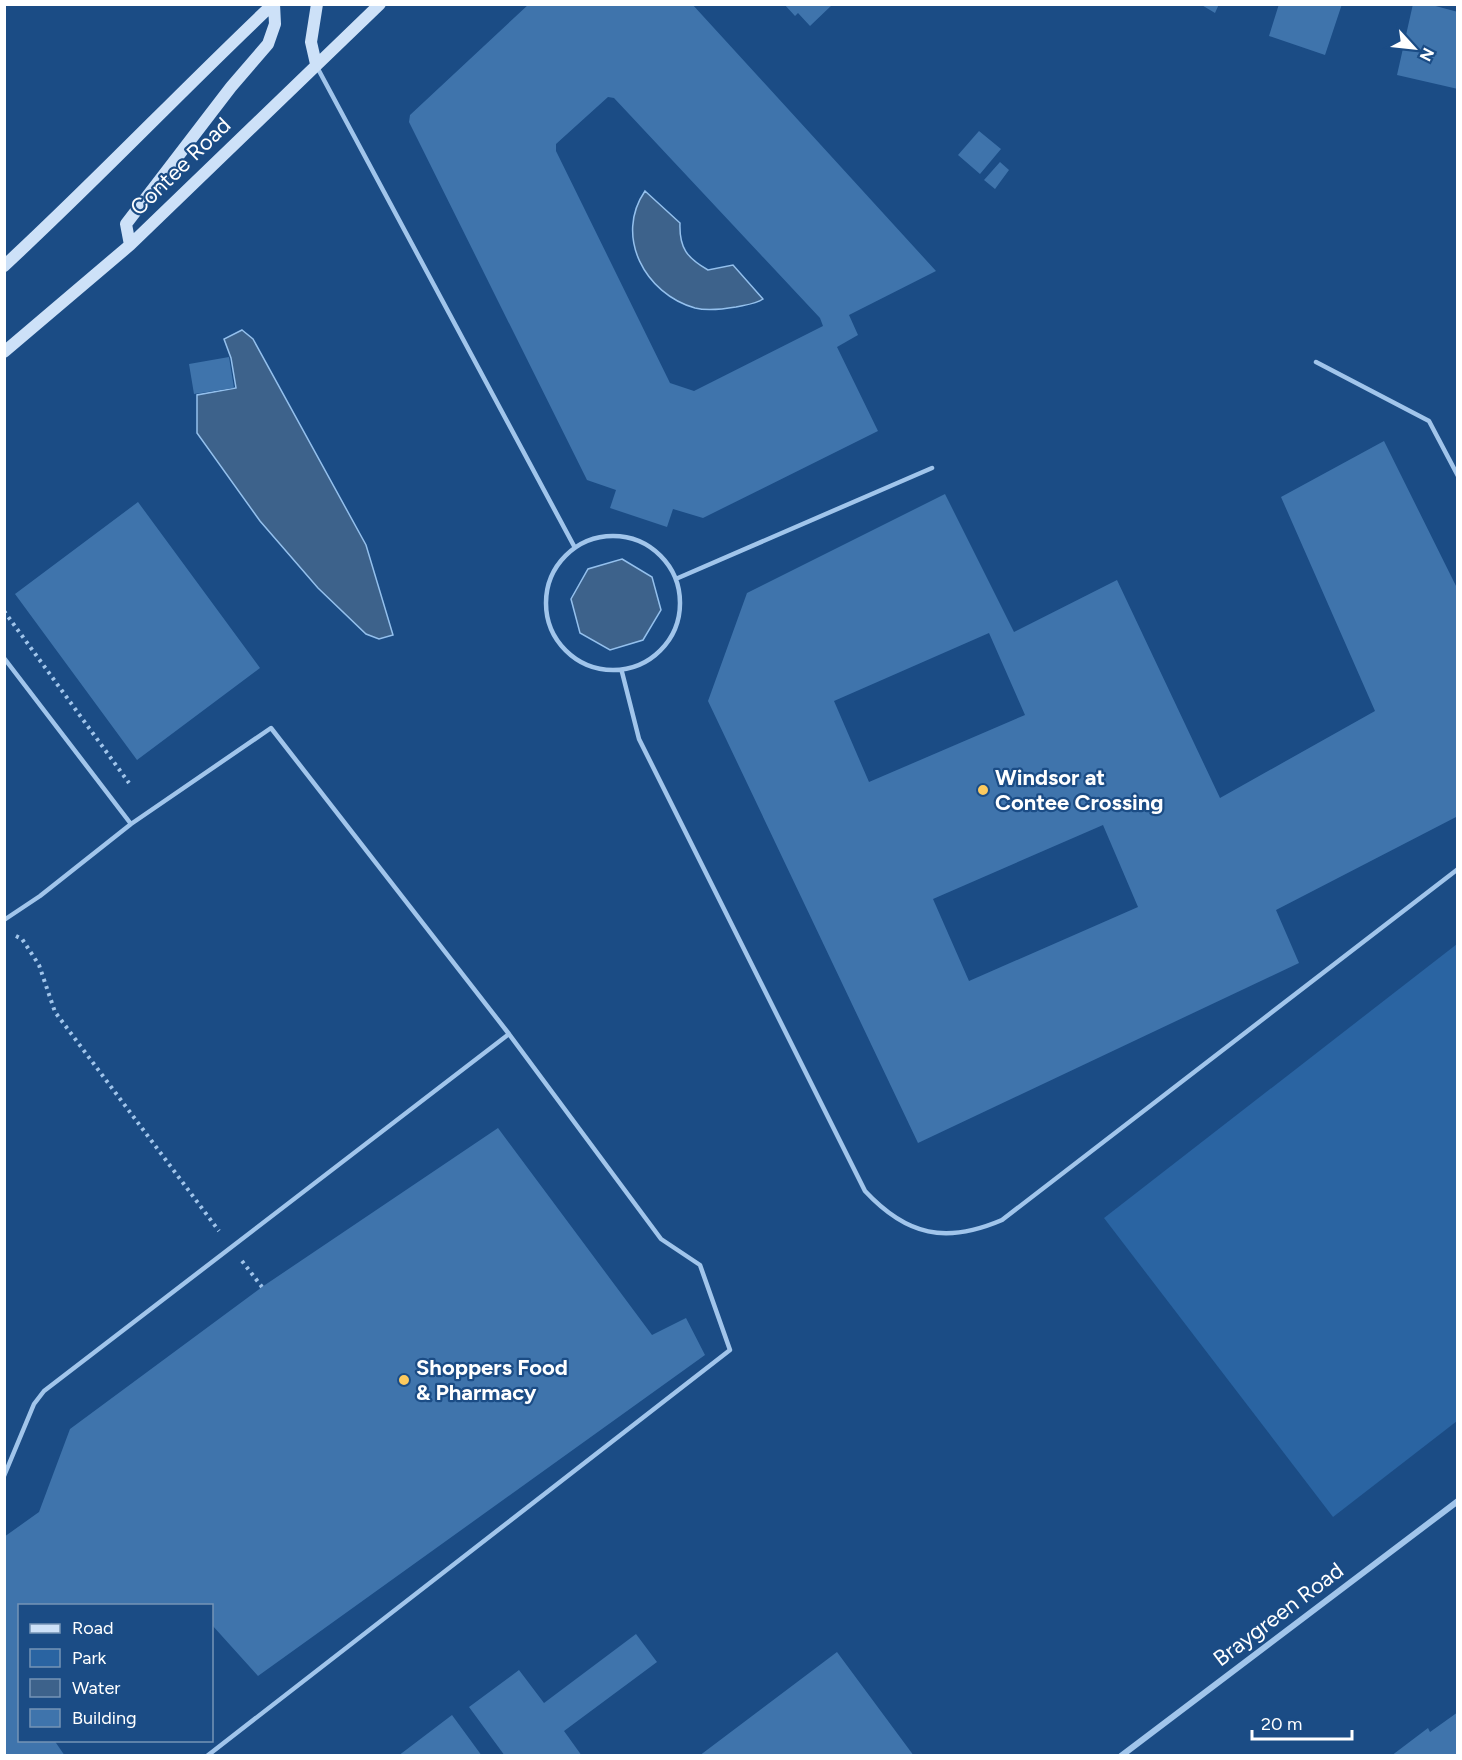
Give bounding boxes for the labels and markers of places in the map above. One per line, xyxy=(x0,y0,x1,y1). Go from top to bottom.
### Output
place label: Windsor at Contee Crossing xyxy=(995,764,1164,816)
marker: Windsor at Contee Crossing xyxy=(976,783,990,797)
place label: Shoppers Food & Pharmacy xyxy=(416,1354,568,1406)
marker: Shoppers Food & Pharmacy xyxy=(397,1373,411,1387)

